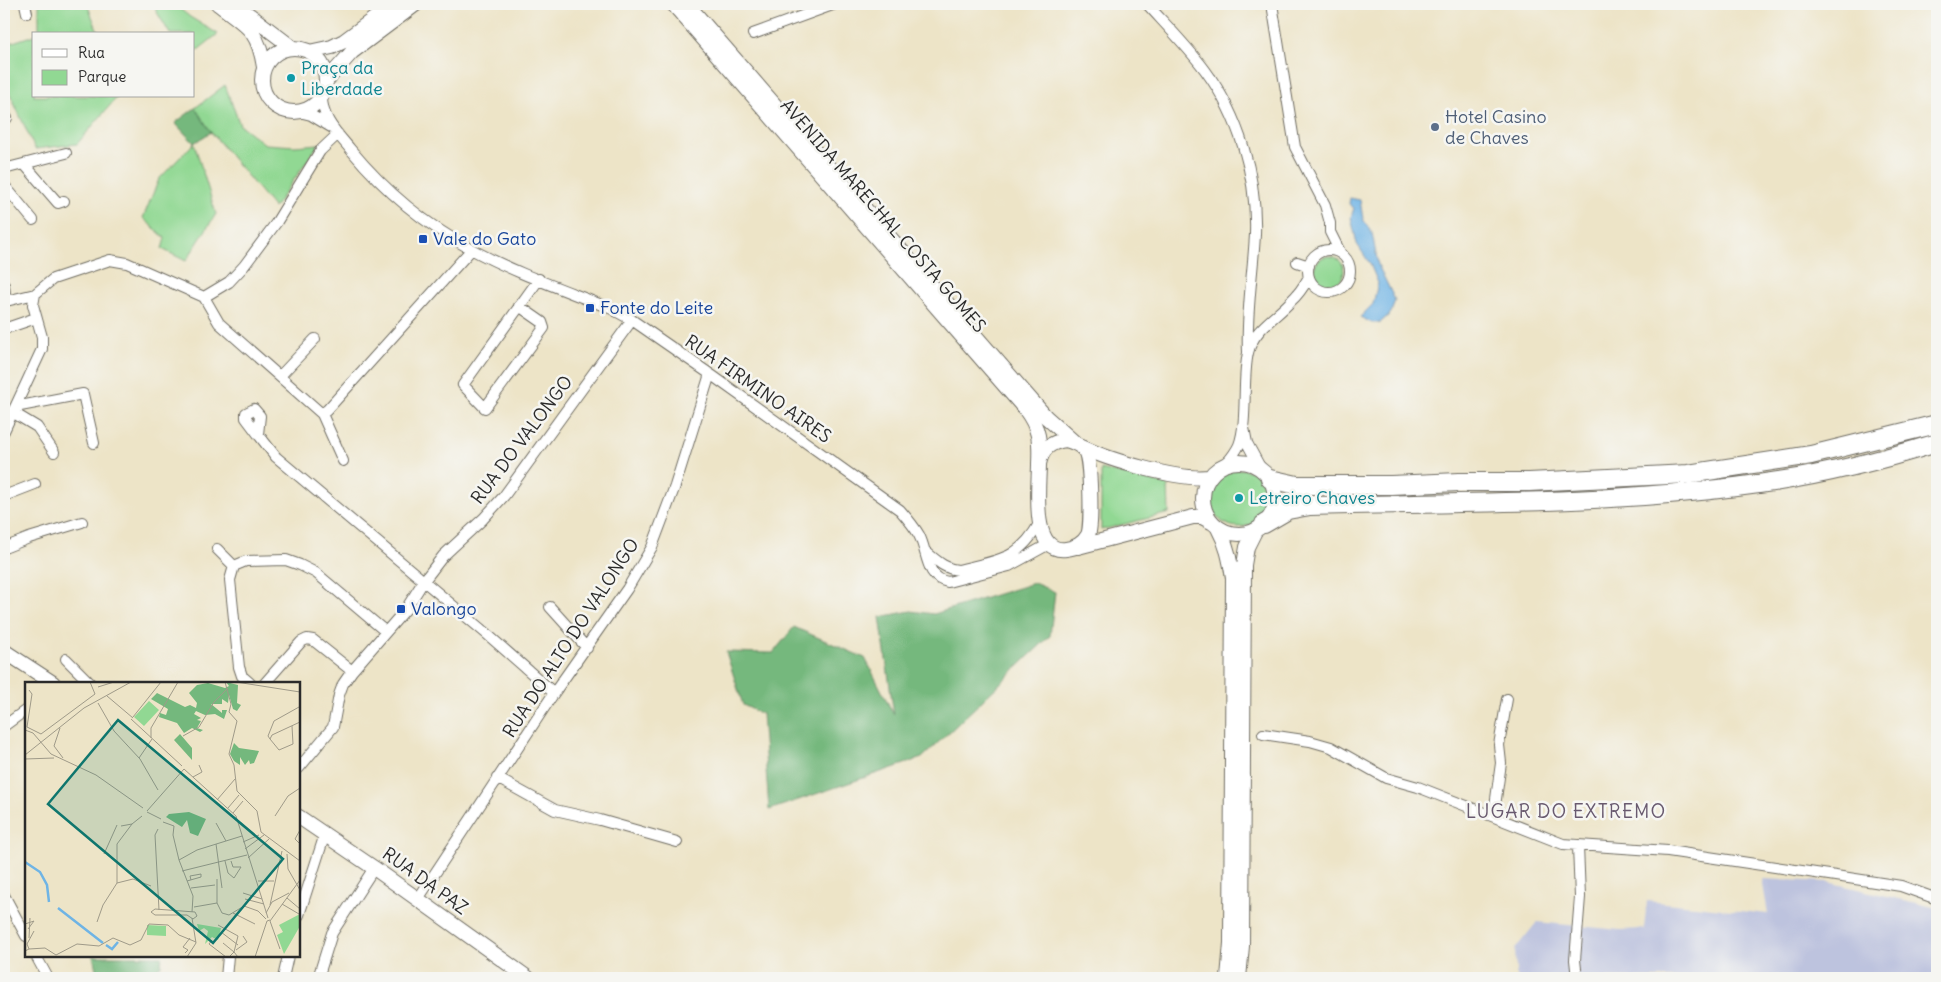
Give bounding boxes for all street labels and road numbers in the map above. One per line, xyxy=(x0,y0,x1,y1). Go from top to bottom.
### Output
street label: AVENIDA MARECHAL COSTA GOMES xyxy=(776,94,991,337)
street label: RUA FIRMINO AIRES xyxy=(681,329,836,448)
street label: RUA DO VALONGO xyxy=(466,371,578,509)
street label: RUA DO ALTO DO VALONGO xyxy=(497,534,644,742)
street label: RUA DA PAZ xyxy=(378,842,473,919)

